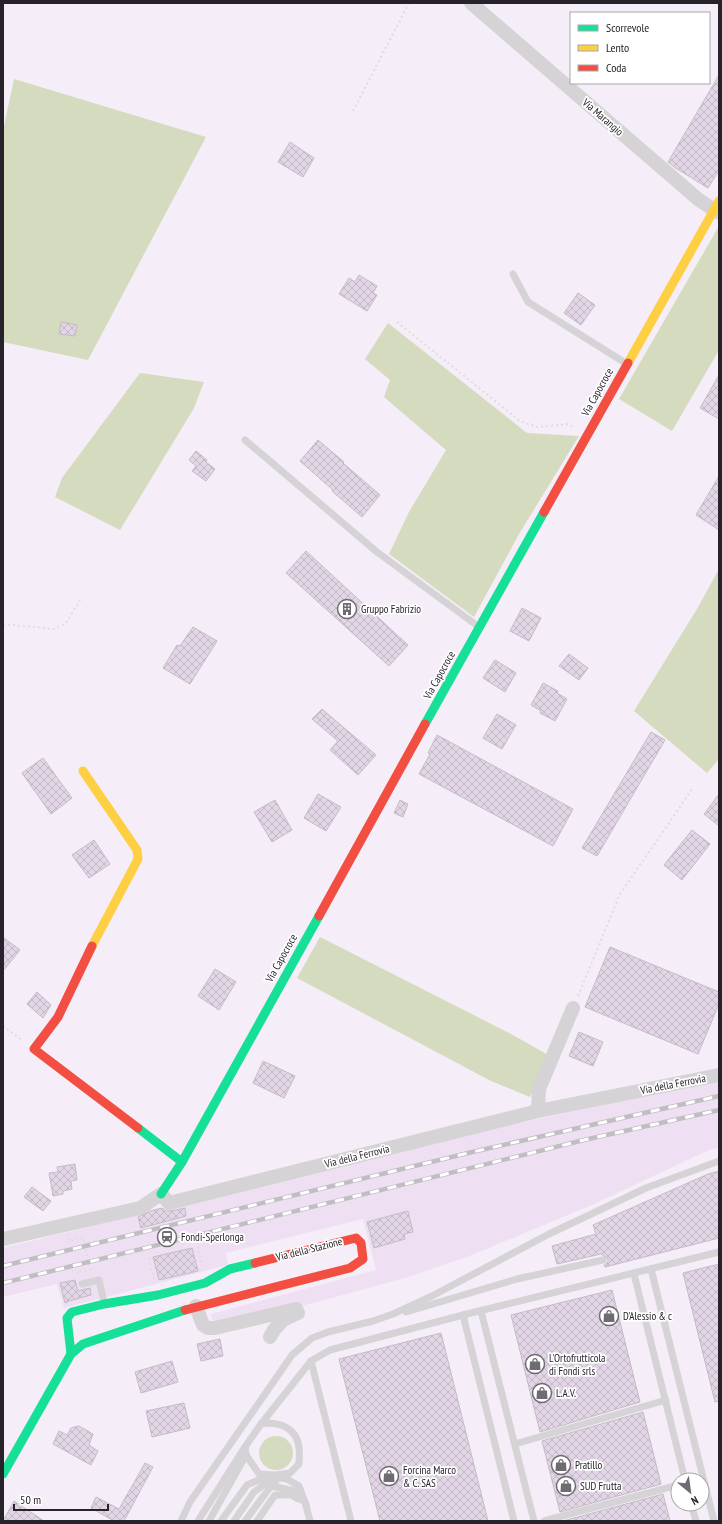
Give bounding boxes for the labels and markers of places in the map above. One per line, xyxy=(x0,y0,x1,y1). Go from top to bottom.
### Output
building icon: Gruppo Fabrizio xyxy=(336,598,358,620)
place label: Gruppo Fabrizio xyxy=(361,602,421,616)
station icon: Fondi-Sperlonga xyxy=(156,1226,178,1248)
place label: Fondi-Sperlonga xyxy=(181,1230,244,1244)
shop icon: D'Alessio & c xyxy=(598,1305,620,1327)
place label: D'Alessio & c xyxy=(623,1309,672,1323)
place label: L'Ortofrutticola di Fondi srls xyxy=(549,1351,605,1378)
shop icon: L'Ortofrutticola di Fondi srls xyxy=(524,1353,546,1375)
shop icon: L.A.V. xyxy=(531,1382,553,1404)
place label: L.A.V. xyxy=(556,1386,576,1400)
shop icon: Pratillo xyxy=(550,1454,572,1476)
place label: Pratillo xyxy=(575,1458,603,1472)
place label: Forcina Marco & C. SAS xyxy=(403,1463,456,1490)
shop icon: Forcina Marco & C. SAS xyxy=(378,1465,400,1487)
shop icon: SUD Frutta xyxy=(555,1475,577,1497)
place label: SUD Frutta xyxy=(580,1479,621,1493)

